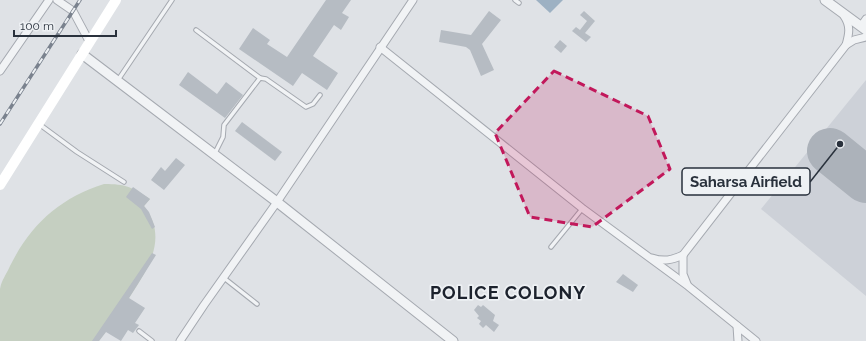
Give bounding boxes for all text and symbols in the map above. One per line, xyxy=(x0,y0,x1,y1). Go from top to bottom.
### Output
scale bar xyxy=(14,12,116,38)
text: 100 m xyxy=(20,19,54,33)
callout: Saharsa Airfield xyxy=(682,168,810,195)
text: Saharsa Airfield xyxy=(690,173,802,191)
district label: POLICE COLONY xyxy=(430,282,586,303)

